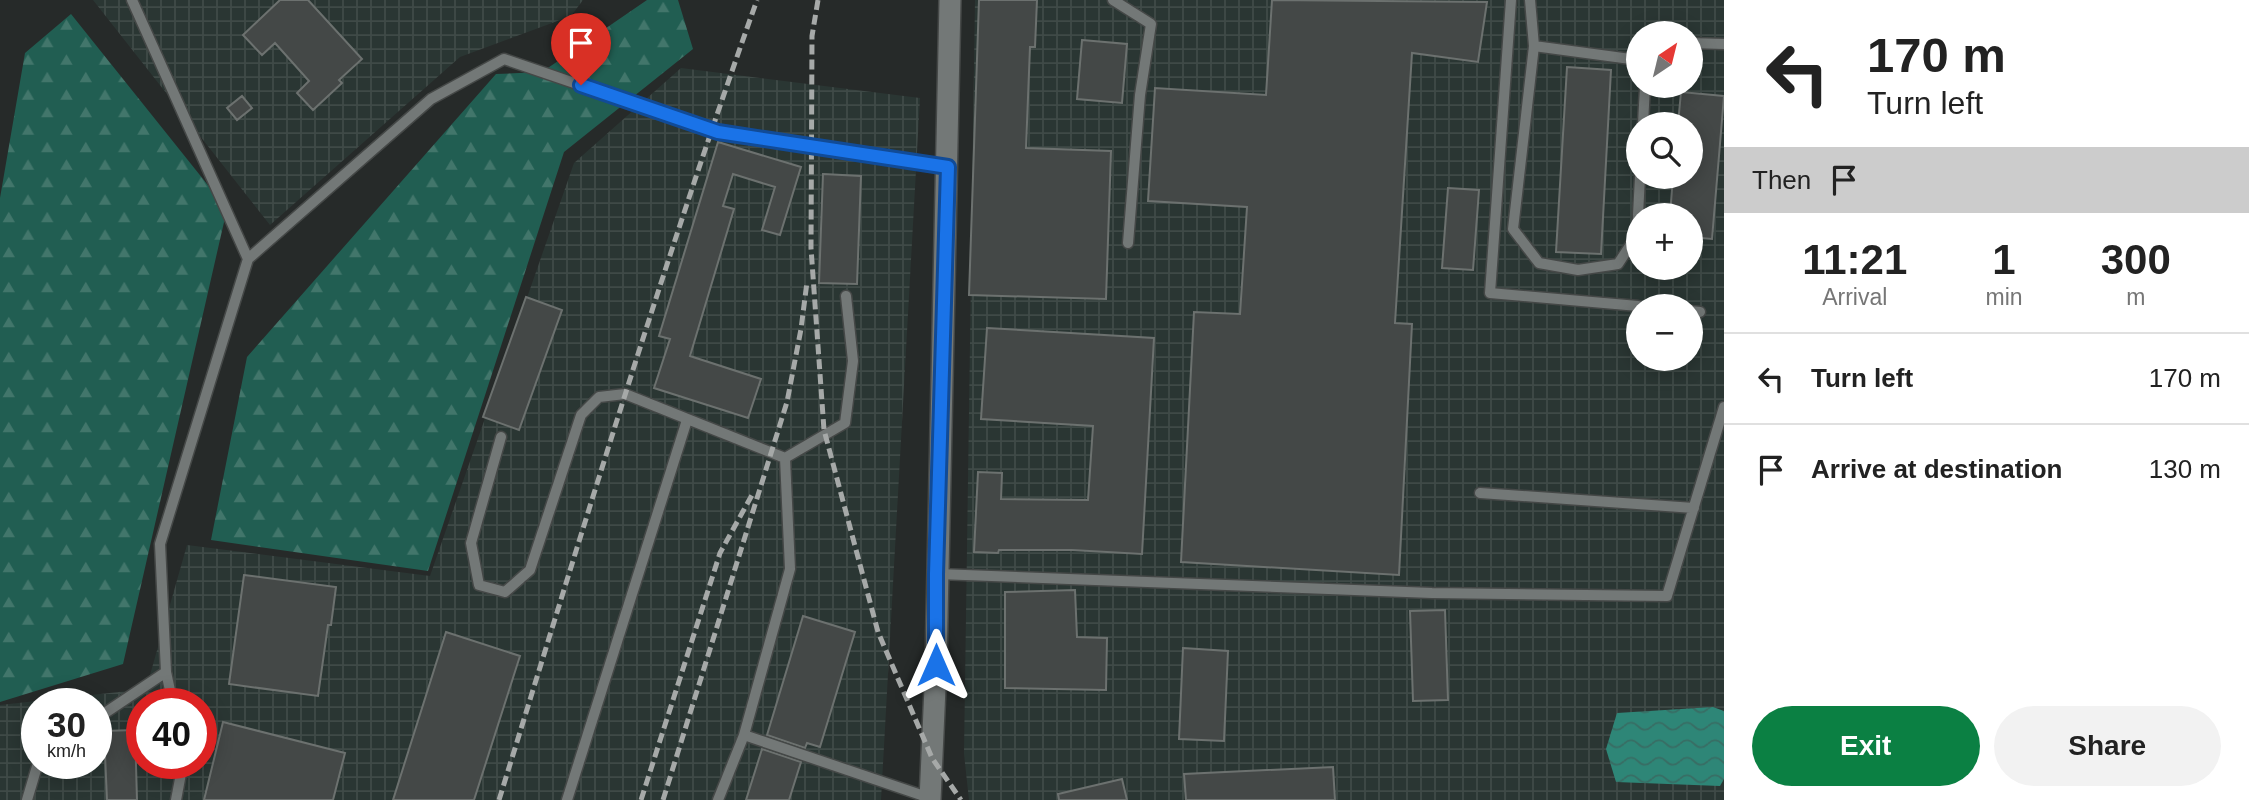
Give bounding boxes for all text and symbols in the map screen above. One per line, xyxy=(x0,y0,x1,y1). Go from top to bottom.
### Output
pin xyxy=(551,13,611,85)
north arrow xyxy=(1626,21,1703,98)
map controls xyxy=(1626,21,1703,371)
icon: arrive xyxy=(562,24,600,62)
icon: left xyxy=(1752,28,1843,119)
text: 170 m xyxy=(1867,28,2006,82)
text: Turn left xyxy=(1867,85,1983,121)
button: search xyxy=(1626,112,1703,189)
icon: arrive xyxy=(1825,161,1863,199)
text: Then xyxy=(1752,165,1811,195)
button: + xyxy=(1626,203,1703,280)
text: 11:21 xyxy=(1802,236,1907,283)
text: 1 xyxy=(1992,236,2016,283)
text: 300 xyxy=(2101,236,2171,283)
text: Arrival xyxy=(1822,284,1887,310)
text: min xyxy=(1985,284,2023,310)
text: m xyxy=(2126,284,2145,310)
button: − xyxy=(1626,294,1703,371)
icon: left xyxy=(1752,360,1790,398)
text: Turn left xyxy=(1811,363,1913,393)
text: 170 m xyxy=(2149,363,2221,393)
icon: arrive xyxy=(1752,451,1790,489)
text: Arrive at destination xyxy=(1811,454,2062,484)
text: 130 m xyxy=(2149,454,2221,484)
position arrow xyxy=(899,628,973,702)
speed limit sign: 40 xyxy=(126,688,217,779)
text: 30 xyxy=(47,705,86,744)
button: Exit xyxy=(1752,706,1980,786)
button: Share xyxy=(1994,706,2221,786)
text: km/h xyxy=(47,741,86,761)

